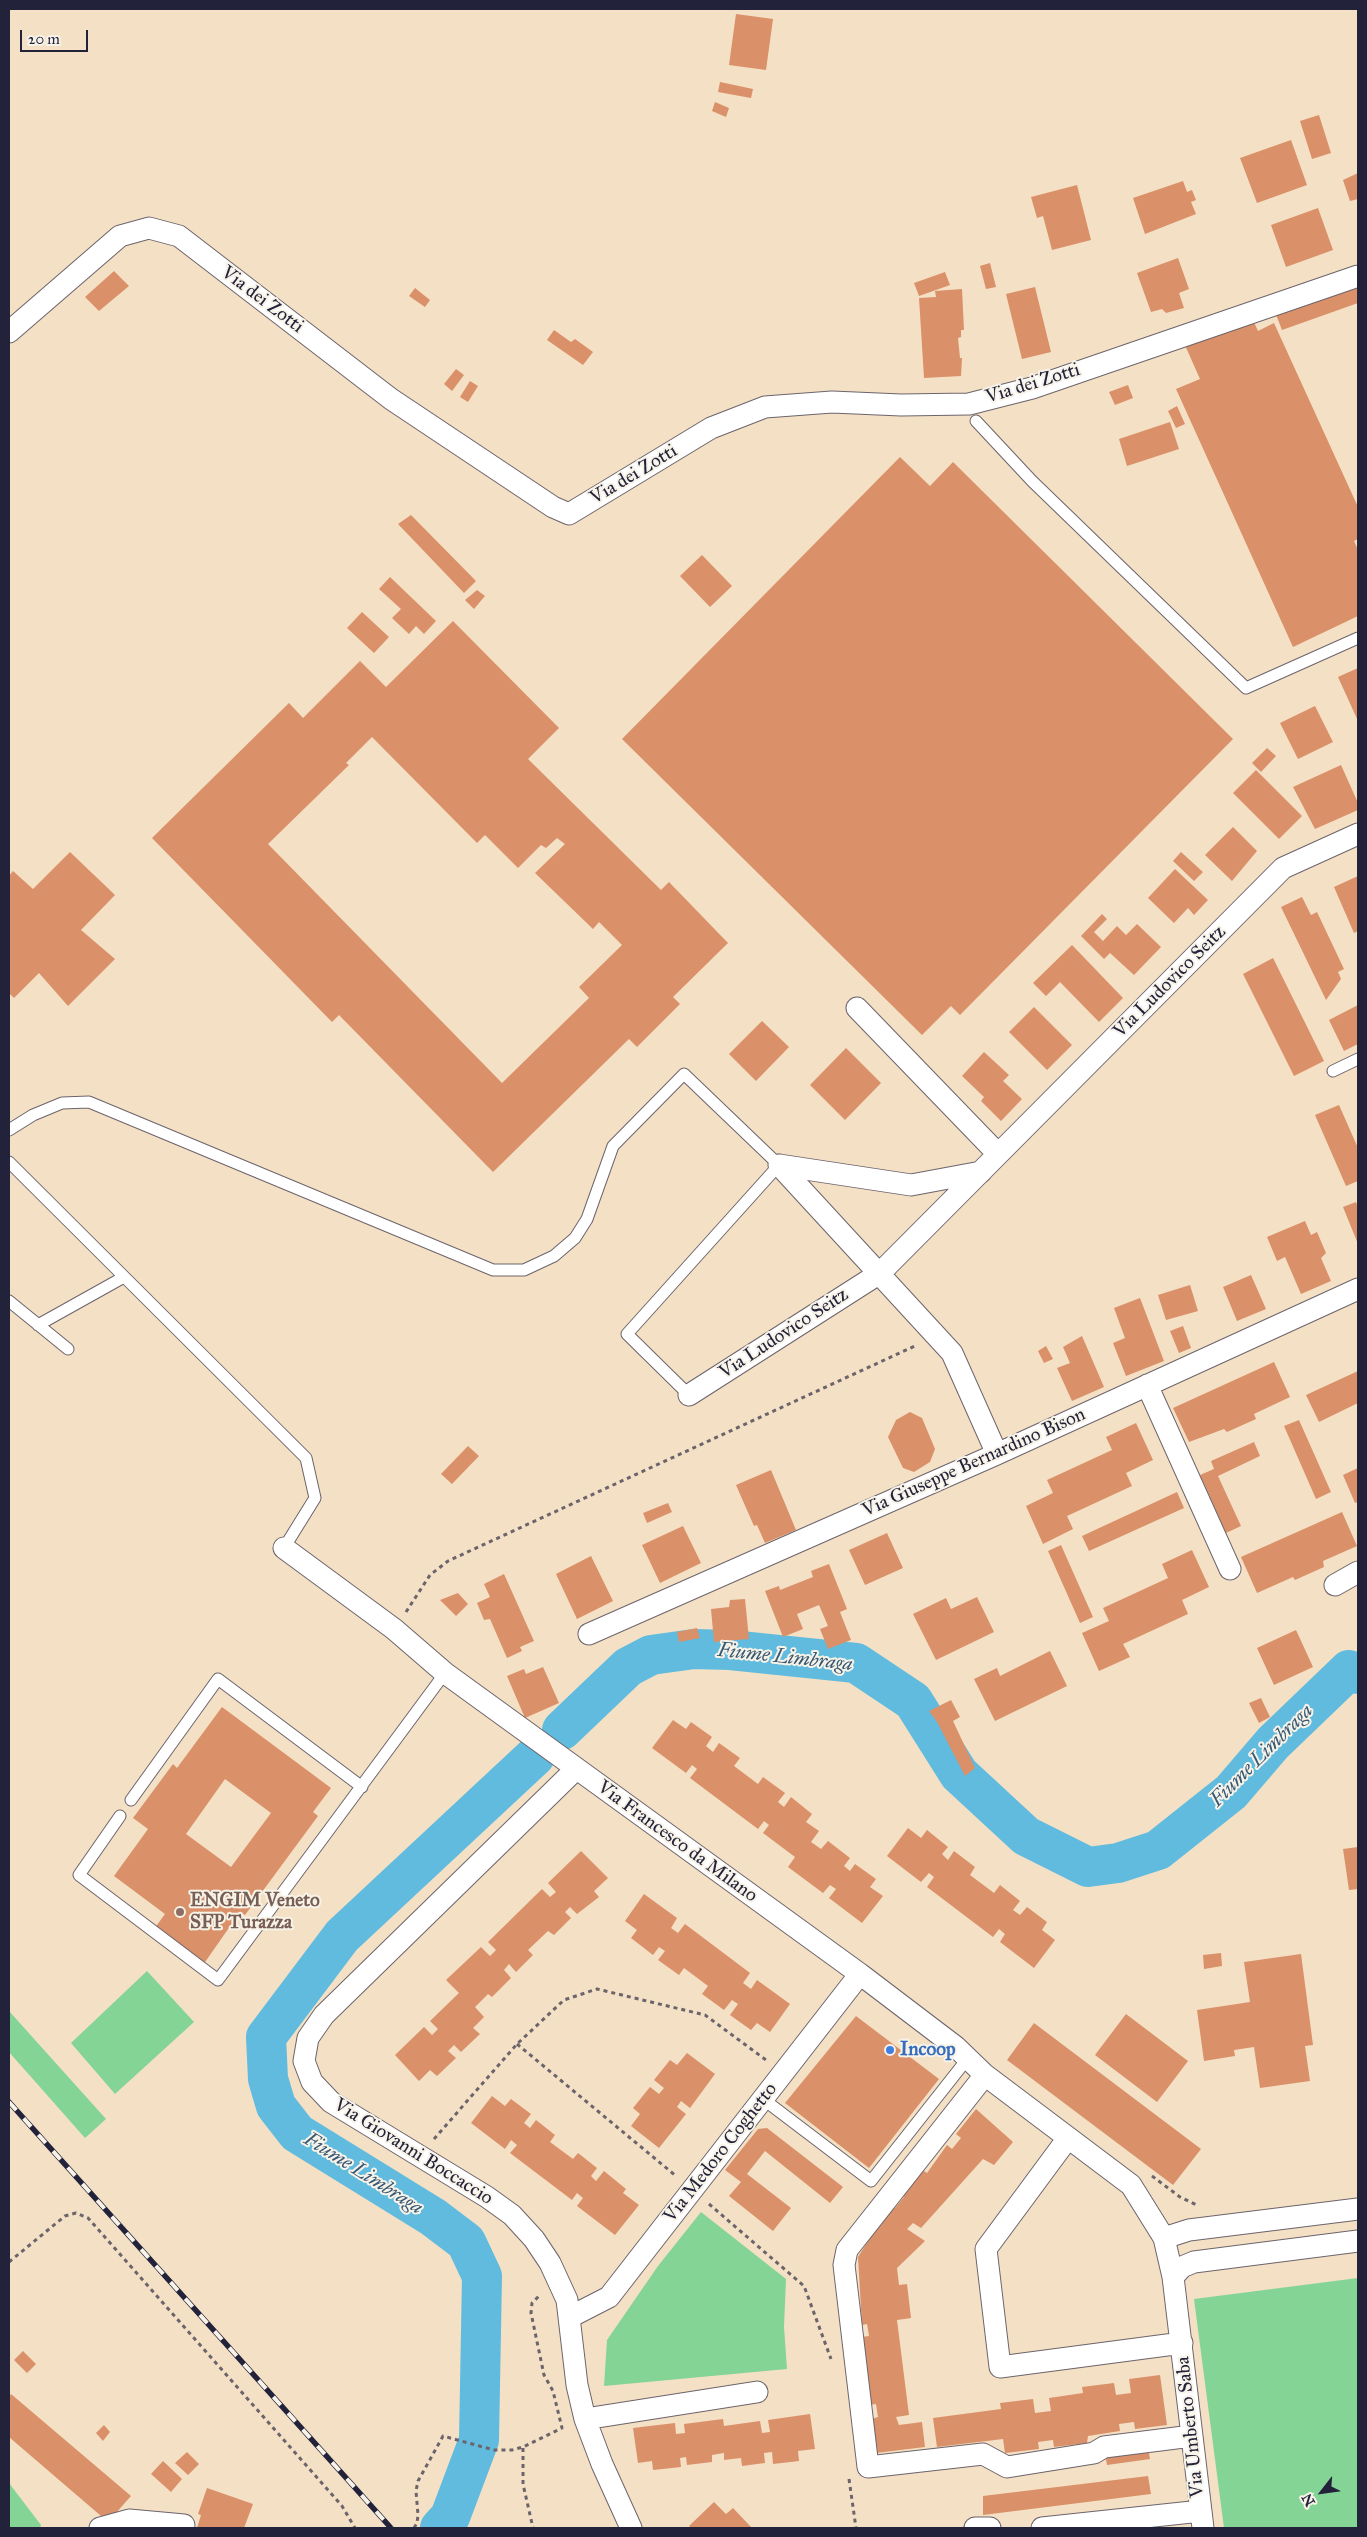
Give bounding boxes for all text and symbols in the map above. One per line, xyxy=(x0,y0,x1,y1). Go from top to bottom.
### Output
scale bar xyxy=(22,20,90,52)
text: 20 m xyxy=(28,30,60,48)
street label: Via dei Zotti xyxy=(216,262,308,338)
street label: Via dei Zotti xyxy=(983,359,1083,409)
street label: Via dei Zotti xyxy=(586,440,682,510)
street label: Via Ludovico Seitz xyxy=(1109,921,1231,1043)
street label: Via Ludovico Seitz xyxy=(715,1284,853,1384)
street label: Via Giuseppe Bernardino Bison xyxy=(859,1403,1089,1523)
water label: Fiume Limbraga xyxy=(716,1639,854,1677)
water label: Fiume Limbraga xyxy=(1205,1699,1319,1813)
street label: Via Francesco da Milano xyxy=(593,1776,761,1908)
place label: ENGIM Veneto SFP Turazza xyxy=(190,1890,320,1934)
marker: ENGIM Veneto SFP Turazza xyxy=(174,1906,186,1918)
place label: Incoop xyxy=(900,2039,955,2061)
marker: Incoop xyxy=(884,2044,896,2056)
street label: Via Medoro Coghetto xyxy=(659,2079,783,2227)
street label: Via Giovanni Boccaccio xyxy=(329,2094,497,2210)
water label: Fiume Limbraga xyxy=(299,2128,427,2220)
street label: Via Umberto Saba xyxy=(1172,2355,1210,2499)
north arrow xyxy=(1297,2467,1347,2517)
text: N xyxy=(1298,2490,1319,2509)

